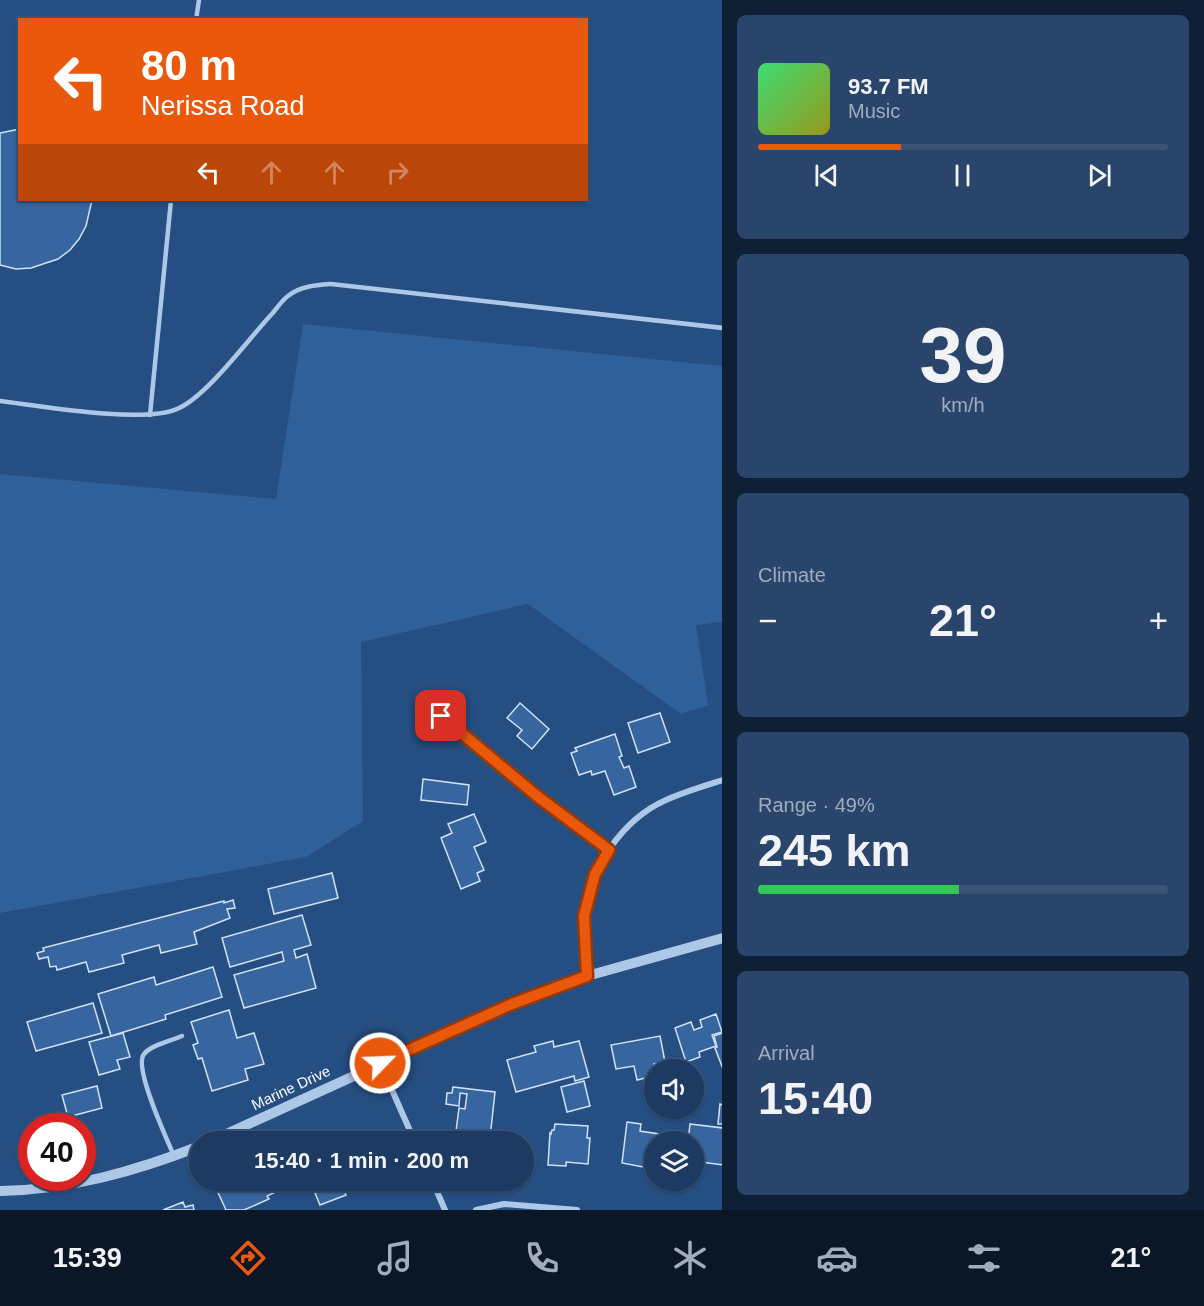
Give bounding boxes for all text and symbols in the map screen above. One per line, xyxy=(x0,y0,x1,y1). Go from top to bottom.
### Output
icon: left xyxy=(42,42,120,120)
text: 80 m xyxy=(141,42,237,89)
text: 93.7 FM xyxy=(848,74,929,99)
text: Nerissa Road xyxy=(141,91,305,121)
text: Music xyxy=(848,100,900,122)
icon: left xyxy=(192,156,225,189)
icon: ahead xyxy=(255,156,288,189)
icon: ahead xyxy=(318,156,351,189)
icon: right xyxy=(381,156,414,189)
icon: previous xyxy=(810,159,843,192)
icon: pause xyxy=(946,159,979,192)
icon: next xyxy=(1083,159,1116,192)
text: 39 xyxy=(920,311,1006,399)
text: km/h xyxy=(941,394,985,416)
text: Climate xyxy=(758,564,826,586)
text: 21° xyxy=(929,595,997,646)
text: − xyxy=(758,602,777,639)
text: + xyxy=(1149,602,1168,639)
pin xyxy=(415,690,466,741)
icon: arrive xyxy=(424,699,457,732)
text: Range · 49% xyxy=(758,794,875,816)
text: 245 km xyxy=(758,825,911,876)
position arrow xyxy=(348,1031,412,1095)
text: Arrival xyxy=(758,1042,815,1064)
map controls xyxy=(644,1059,704,1191)
button: sound xyxy=(644,1059,704,1119)
street label: Marine Drive xyxy=(249,1062,333,1113)
text: 15:40 xyxy=(758,1073,873,1124)
speed limit sign: 40 xyxy=(18,1113,96,1191)
button: layers xyxy=(644,1131,704,1191)
text: 15:40 · 1 min · 200 m xyxy=(254,1148,469,1173)
icon: directions xyxy=(227,1237,269,1279)
icon: music xyxy=(374,1237,416,1279)
icon: phone xyxy=(521,1237,563,1279)
icon: climate xyxy=(669,1237,711,1279)
icon: car xyxy=(816,1237,858,1279)
icon: filters xyxy=(963,1237,1005,1279)
text: 15:39 xyxy=(53,1243,122,1273)
text: 21° xyxy=(1110,1243,1151,1273)

